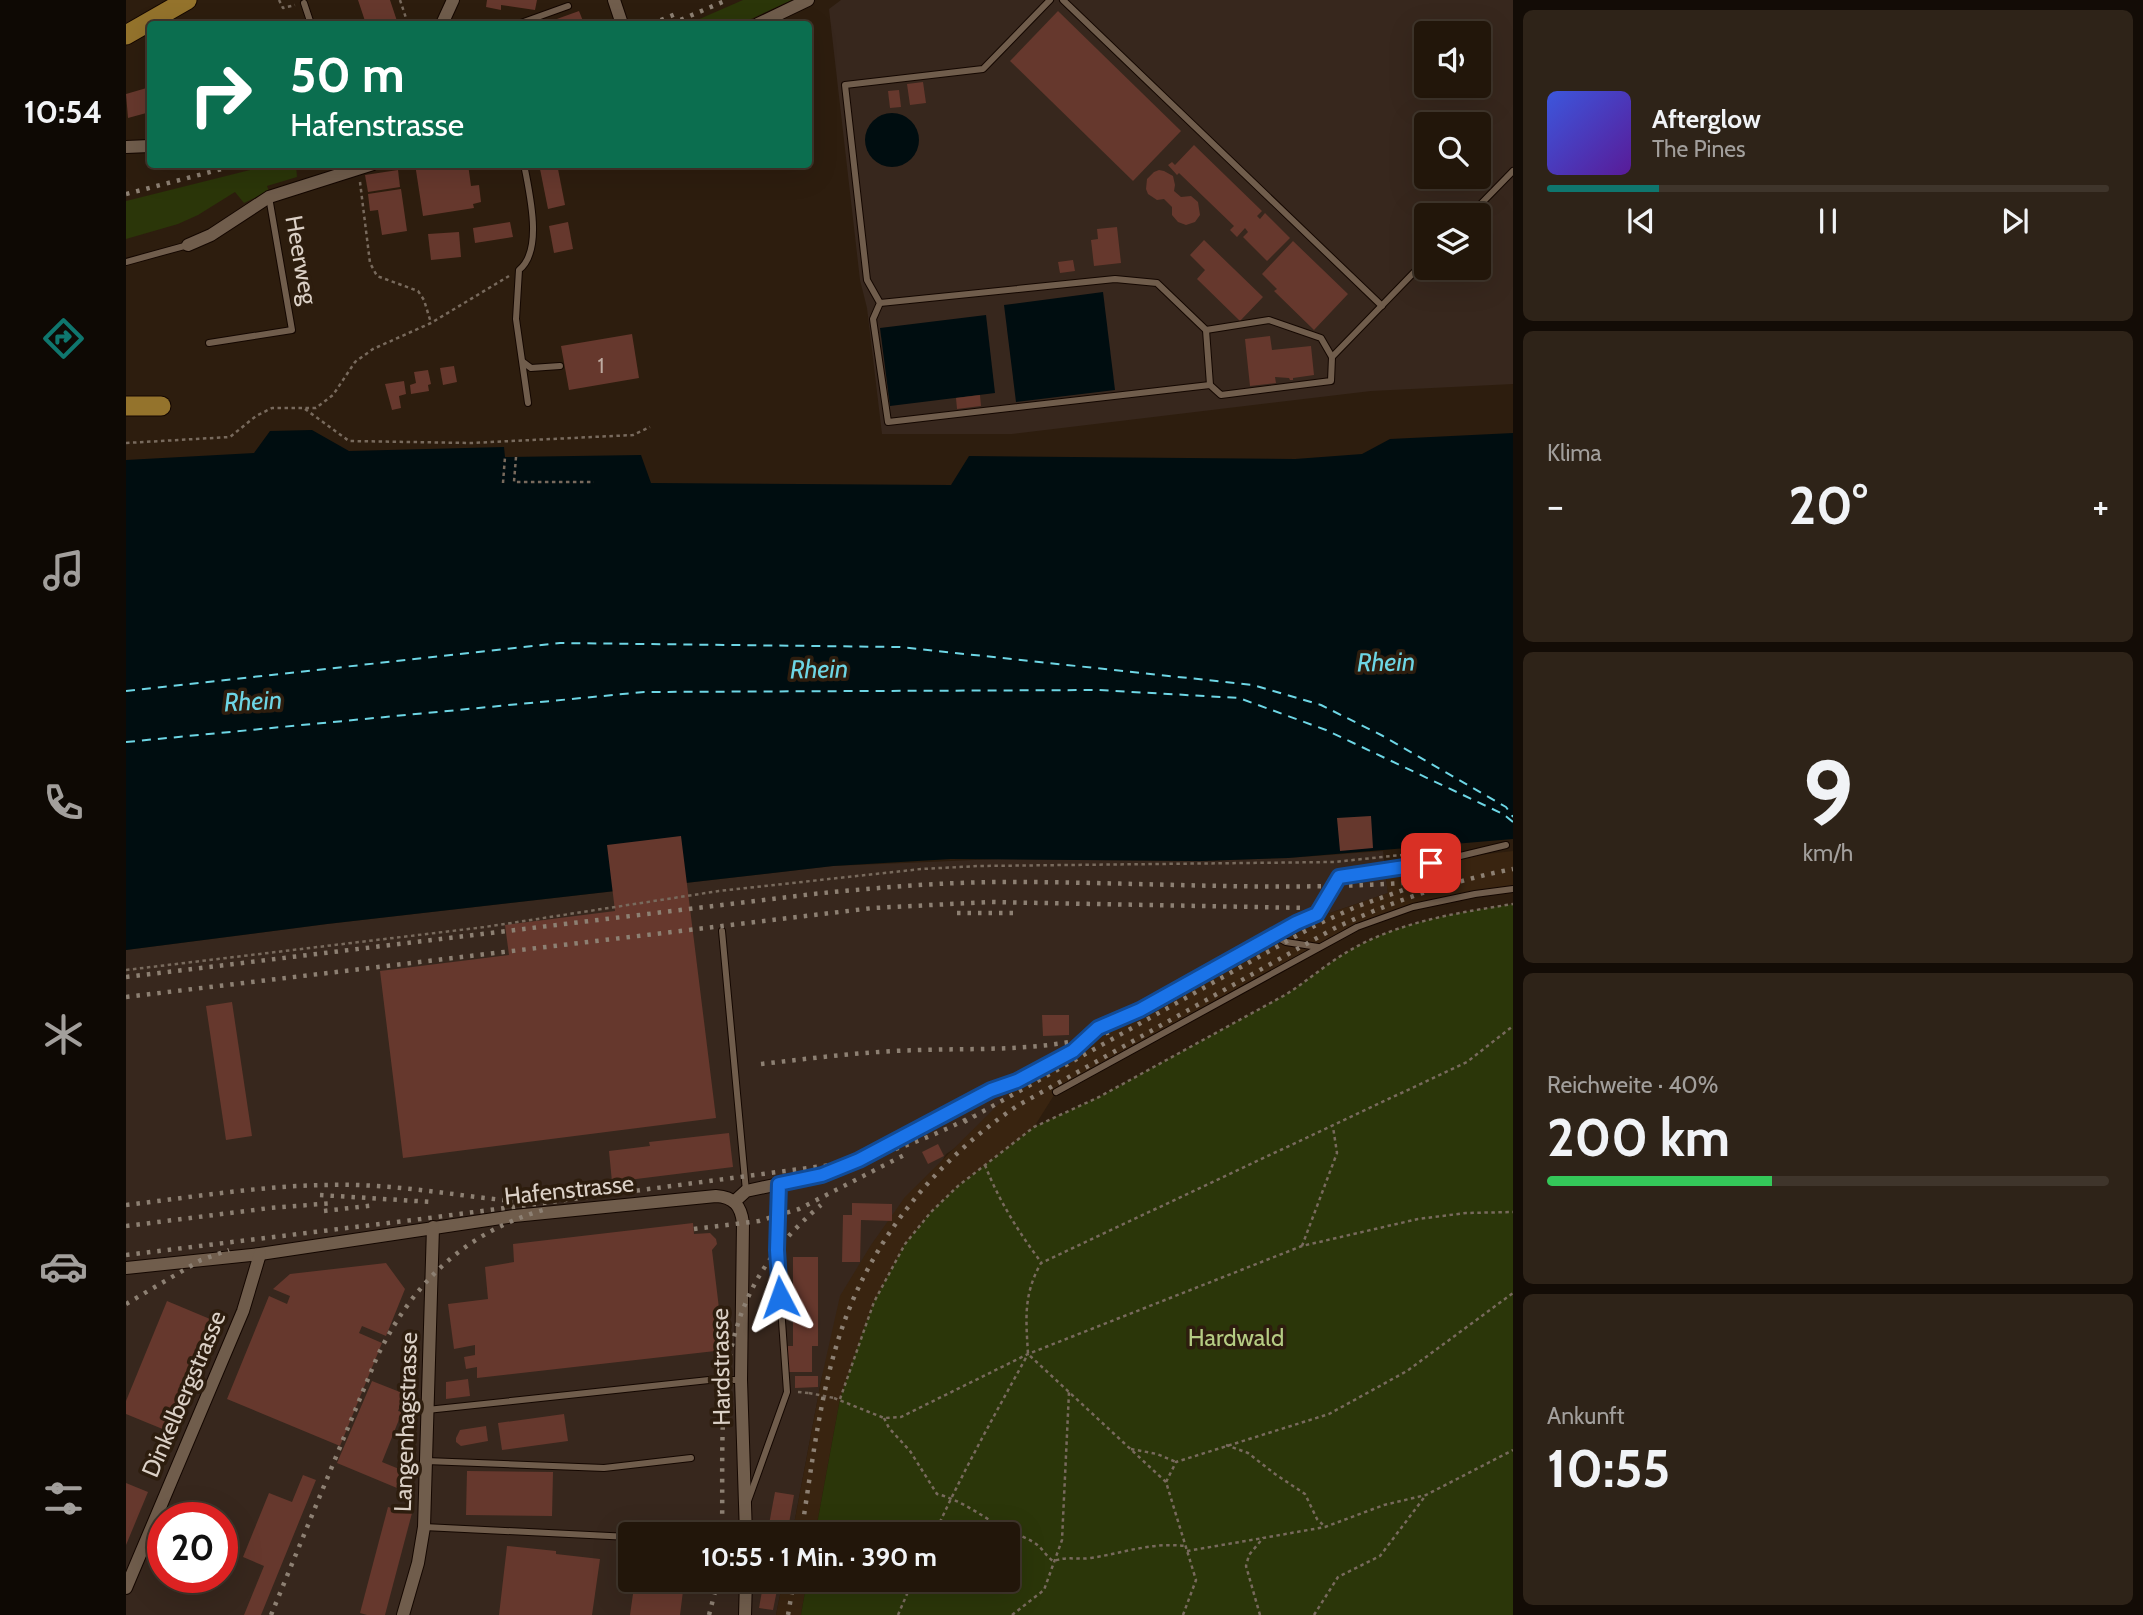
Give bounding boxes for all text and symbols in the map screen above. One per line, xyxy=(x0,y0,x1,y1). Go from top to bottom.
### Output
map controls xyxy=(1414,21,1491,280)
button: sound xyxy=(1414,21,1491,98)
text: 50 m xyxy=(290,45,405,104)
icon: right xyxy=(175,49,266,140)
text: 10:54 xyxy=(24,92,102,131)
text: Afterglow xyxy=(1652,103,1761,135)
text: Hafenstrasse xyxy=(290,105,464,144)
button: search xyxy=(1414,112,1491,189)
text: The Pines xyxy=(1652,135,1746,163)
icon: previous xyxy=(1622,202,1660,240)
icon: pause xyxy=(1809,202,1847,240)
icon: next xyxy=(1996,202,2034,240)
button: layers xyxy=(1414,203,1491,280)
street label: Heerweg xyxy=(279,213,324,308)
icon: directions xyxy=(39,314,88,363)
house number: 1 xyxy=(598,353,604,378)
text: Klima xyxy=(1547,439,1602,467)
text: 20° xyxy=(1788,474,1868,537)
text: − xyxy=(1547,482,1564,529)
text: + xyxy=(2092,482,2109,529)
icon: music xyxy=(39,546,88,595)
water label: Rhein xyxy=(1356,645,1416,679)
water label: Rhein xyxy=(789,652,849,686)
water label: Rhein xyxy=(223,683,283,719)
text: 9 xyxy=(1802,738,1854,849)
icon: phone xyxy=(39,778,88,827)
pin xyxy=(1401,833,1461,893)
text: km/h xyxy=(1803,839,1853,867)
icon: arrive xyxy=(1412,844,1450,882)
icon: climate xyxy=(39,1010,88,1059)
text: Reichweite · 40% xyxy=(1547,1071,1718,1099)
text: 200 km xyxy=(1547,1106,1730,1169)
street label: Hafenstrasse xyxy=(502,1168,635,1211)
icon: car xyxy=(39,1242,88,1291)
position arrow xyxy=(743,1260,817,1334)
street label: Dinkelbergstrasse xyxy=(135,1306,232,1481)
street label: Hardstrasse xyxy=(705,1308,736,1426)
park label: Hardwald xyxy=(1188,1323,1284,1352)
street label: Langenhagstrasse xyxy=(388,1331,423,1513)
text: Ankunft xyxy=(1547,1402,1625,1430)
text: 10:55 xyxy=(1547,1437,1670,1500)
icon: filters xyxy=(39,1474,88,1523)
speed limit sign: 20 xyxy=(147,1502,238,1593)
text: 10:55 · 1 Min. · 390 m xyxy=(701,1541,937,1573)

